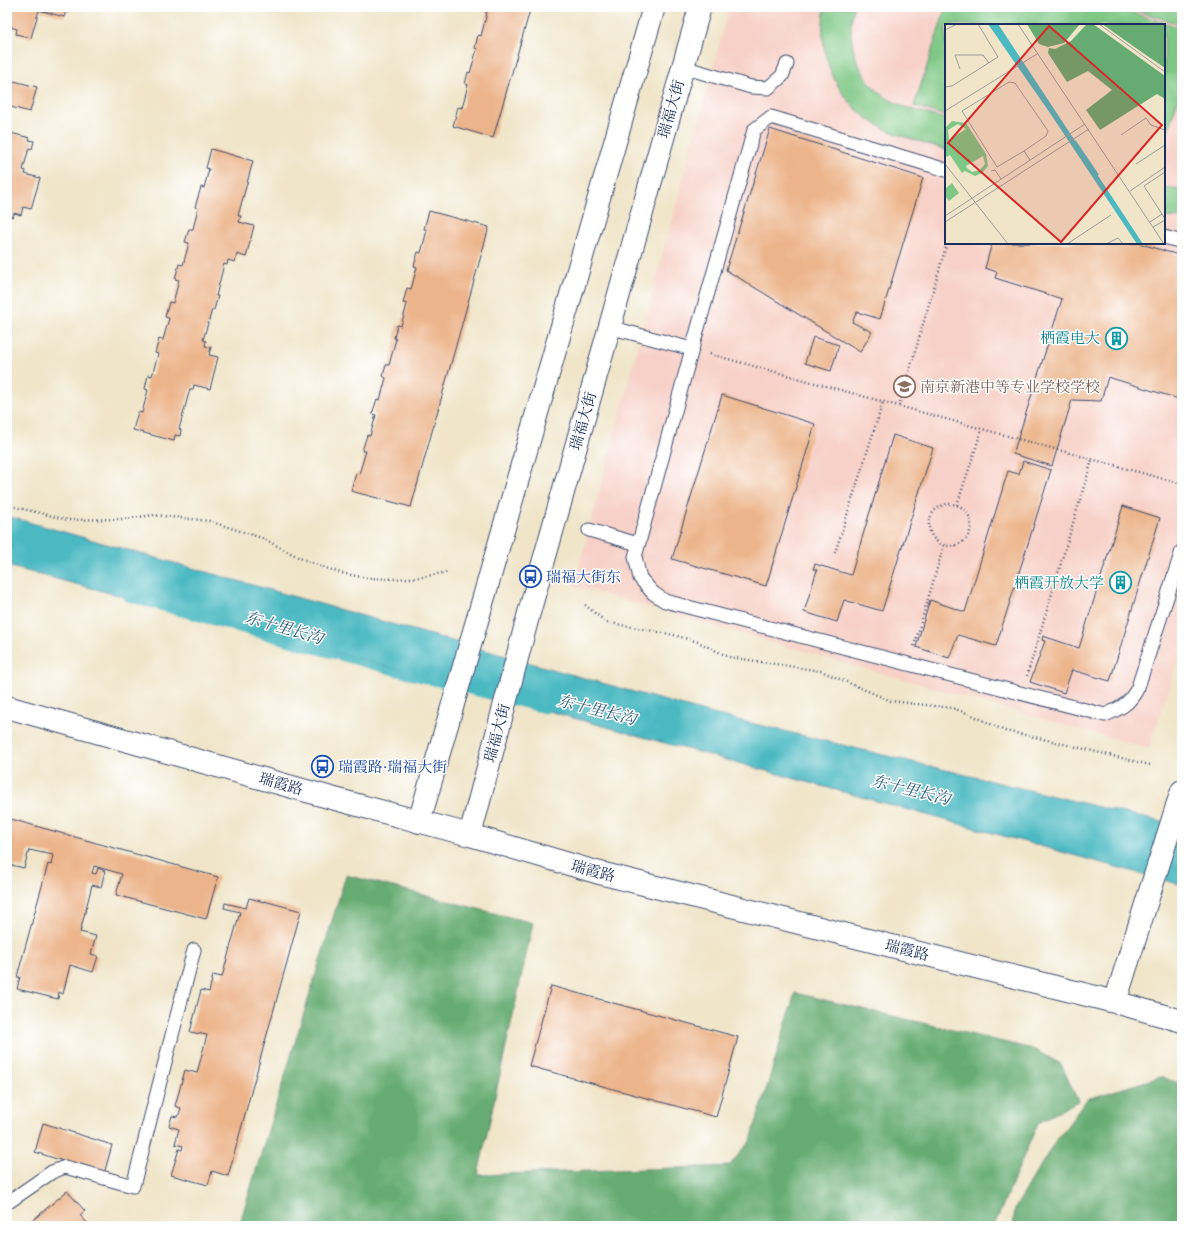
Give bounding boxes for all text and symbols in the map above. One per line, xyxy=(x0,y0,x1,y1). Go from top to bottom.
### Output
inset map xyxy=(945,24,1165,244)
street label: 瑞福大街 xyxy=(655,78,688,140)
building icon: 栖霞电大 xyxy=(1103,325,1129,351)
place label: 栖霞电大 xyxy=(1040,330,1100,347)
school or university icon: 南京新港中等专业学校学校 xyxy=(892,374,918,400)
place label: 南京新港中等专业学校学校 xyxy=(920,379,1100,396)
street label: 瑞福大街 xyxy=(567,390,600,452)
bus stop icon: 瑞福大街东 xyxy=(517,564,543,590)
place label: 瑞福大街东 xyxy=(546,569,621,586)
building icon: 栖霞开放大学 xyxy=(1107,570,1133,596)
place label: 栖霞开放大学 xyxy=(1014,575,1104,592)
water label: 东十里长沟 xyxy=(243,608,328,648)
water label: 东十里长沟 xyxy=(556,692,641,729)
street label: 瑞福大街 xyxy=(482,702,513,764)
bus stop icon: 瑞霞路·瑞福大街 xyxy=(309,754,335,780)
place label: 瑞霞路·瑞福大街 xyxy=(338,759,447,776)
street label: 瑞霞路 xyxy=(257,770,305,799)
water label: 东十里长沟 xyxy=(870,772,955,809)
street label: 瑞霞路 xyxy=(569,857,617,886)
street label: 瑞霞路 xyxy=(883,937,931,964)

